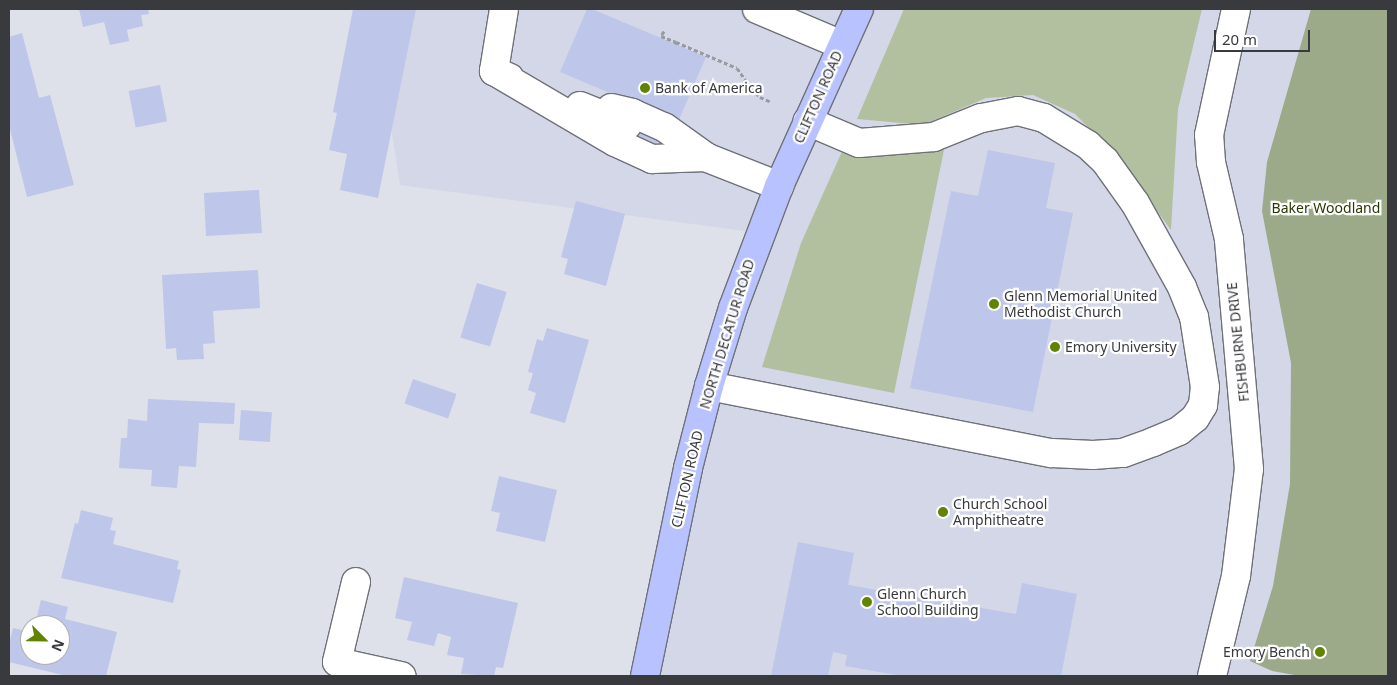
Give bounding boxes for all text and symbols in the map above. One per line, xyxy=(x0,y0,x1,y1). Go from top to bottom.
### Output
scale bar xyxy=(1217,20,1313,52)
text: 20 m xyxy=(1222,29,1257,49)
street label: CLIFTON ROAD xyxy=(790,48,846,146)
place label: Bank of America xyxy=(655,80,763,96)
marker: Bank of America xyxy=(639,82,651,94)
park label: Baker Woodland xyxy=(1272,200,1380,216)
street label: NORTH DECATUR ROAD xyxy=(696,257,758,411)
street label: FISHBURNE DRIVE xyxy=(1223,281,1253,403)
place label: Glenn Memorial United Methodist Church xyxy=(1004,288,1157,321)
marker: Glenn Memorial United Methodist Church xyxy=(988,298,1000,310)
place label: Emory University xyxy=(1065,339,1177,355)
marker: Emory University xyxy=(1049,341,1061,353)
street label: CLIFTON ROAD xyxy=(668,429,706,529)
place label: Church School Amphitheatre xyxy=(953,496,1047,528)
marker: Church School Amphitheatre xyxy=(937,506,949,518)
place label: Glenn Church School Building xyxy=(877,586,979,618)
marker: Glenn Church School Building xyxy=(861,596,873,608)
north arrow xyxy=(20,615,70,665)
text: N xyxy=(47,637,69,655)
place label: Emory Bench xyxy=(1223,644,1310,660)
marker: Emory Bench xyxy=(1314,646,1326,658)

